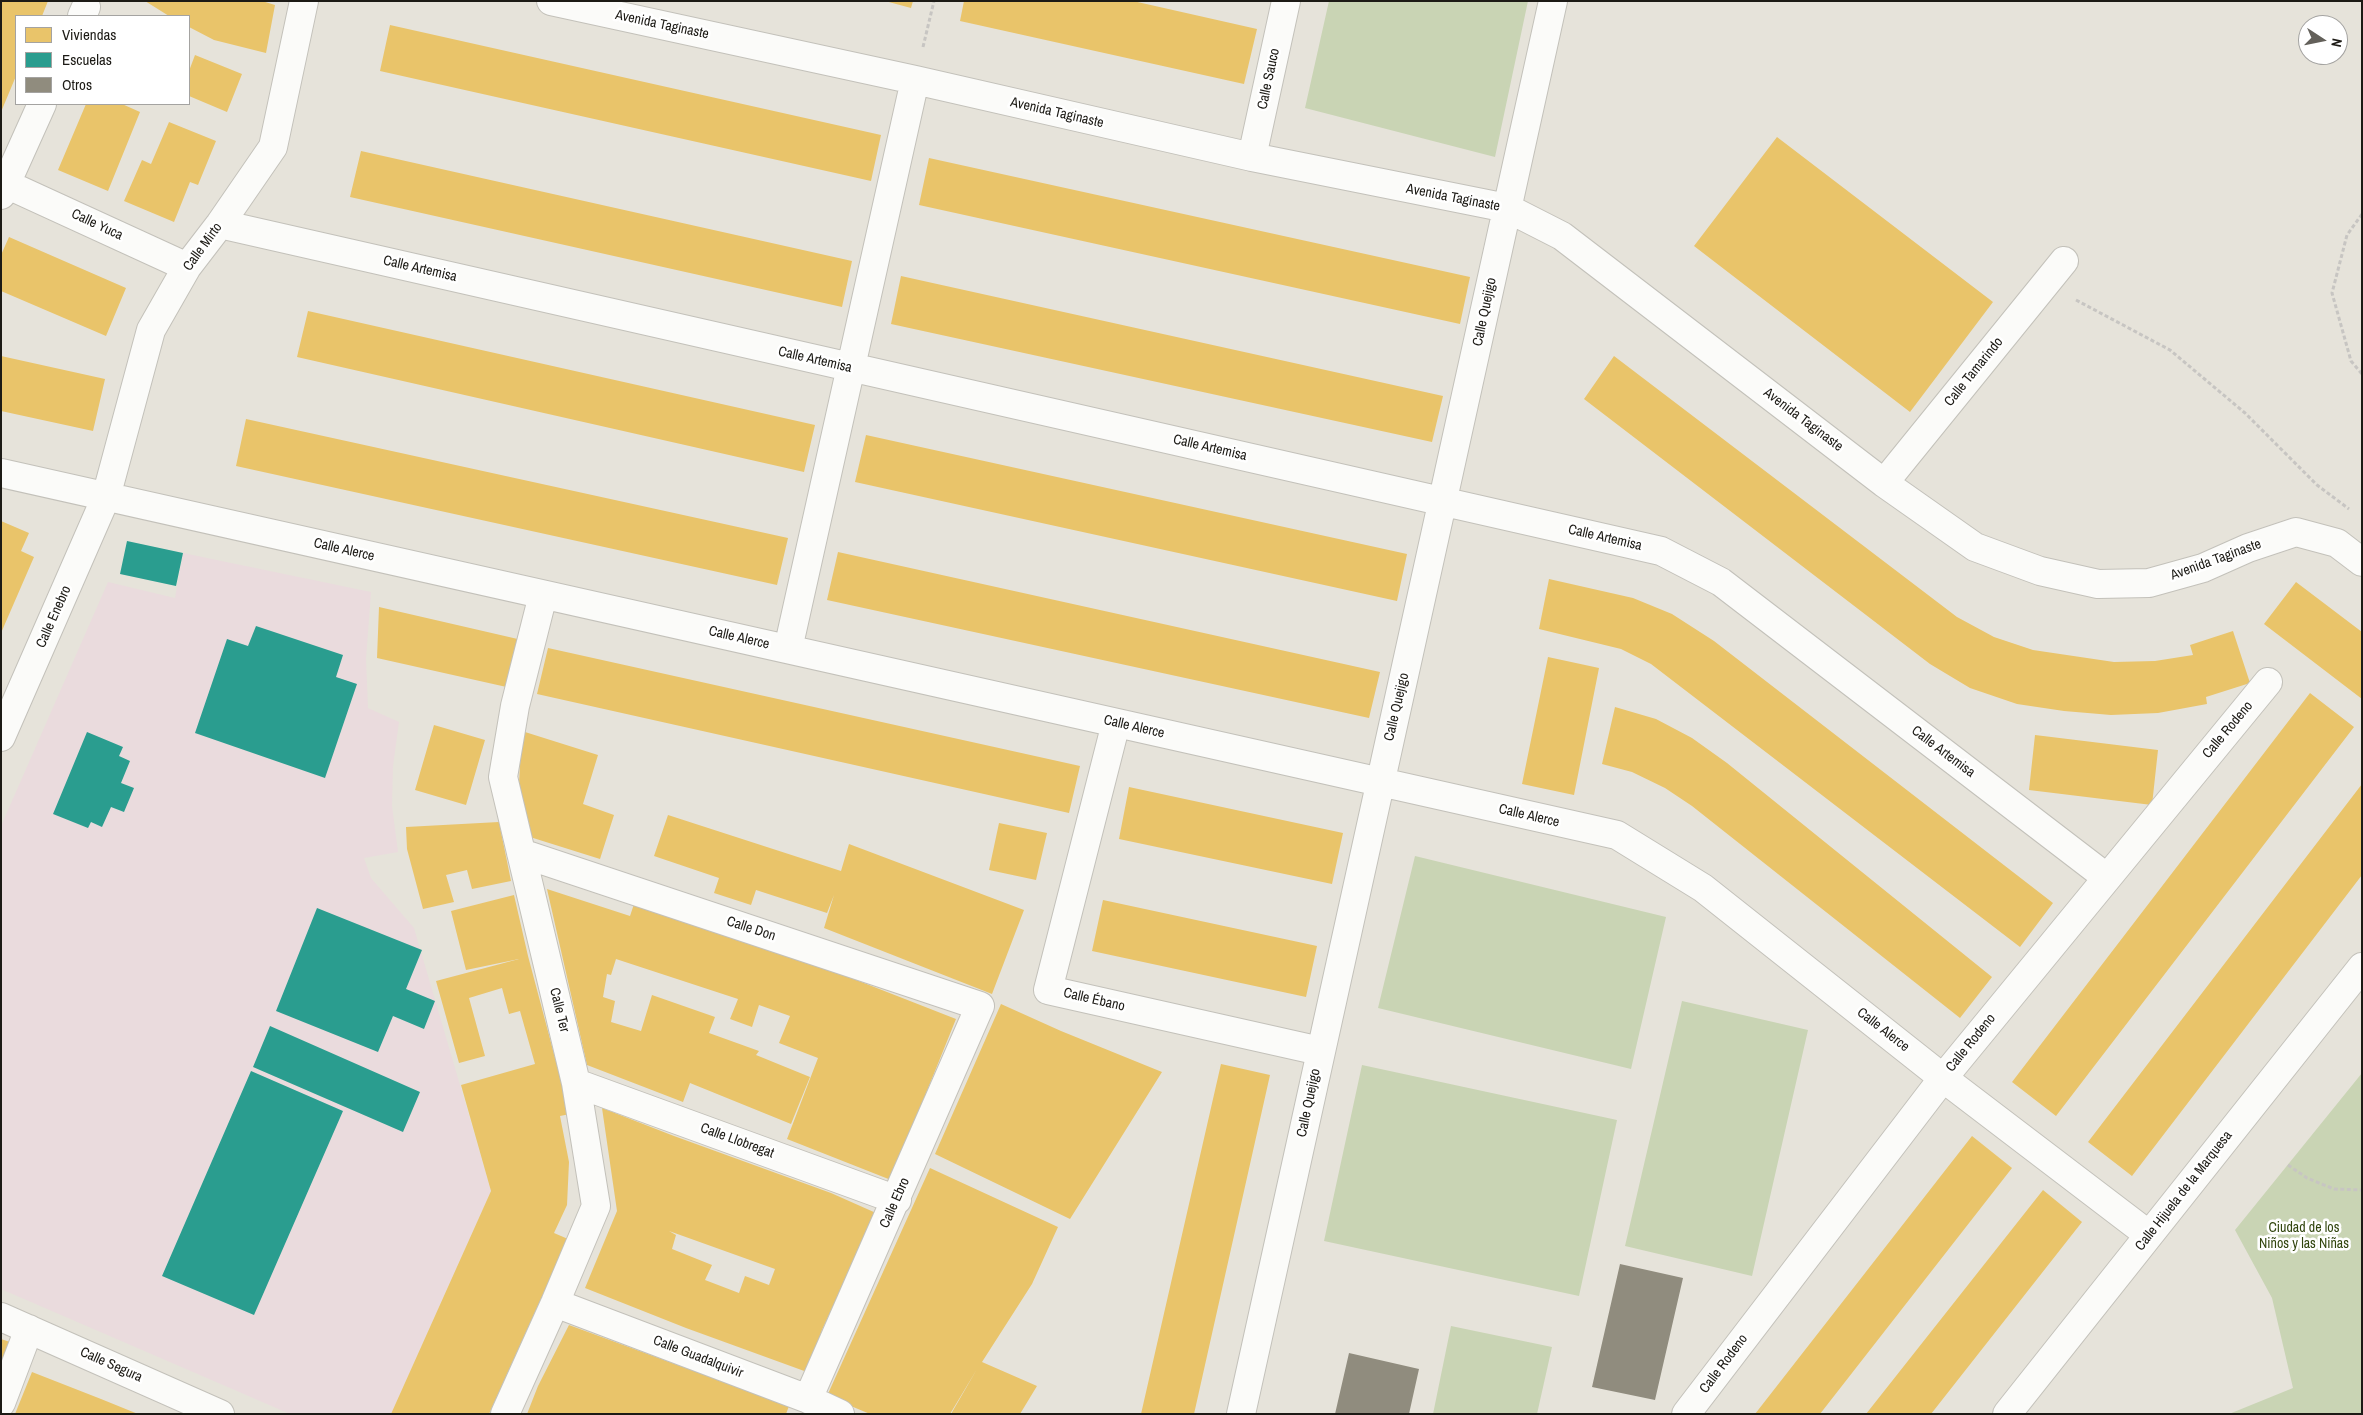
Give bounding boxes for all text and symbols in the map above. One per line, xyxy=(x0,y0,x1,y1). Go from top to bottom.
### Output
street label: Avenida Taginaste xyxy=(614,7,710,43)
legend xyxy=(15,15,190,105)
north arrow xyxy=(2298,15,2348,65)
text: Viviendas xyxy=(62,24,117,45)
text: N xyxy=(2327,37,2346,48)
street label: Calle Sauco xyxy=(1254,47,1284,111)
text: Escuelas xyxy=(62,49,112,70)
text: Otros xyxy=(62,74,92,95)
street label: Avenida Taginaste xyxy=(1009,94,1105,132)
street label: Avenida Taginaste xyxy=(1405,181,1501,215)
street label: Calle Yuca xyxy=(69,206,125,244)
street label: Calle Mirto xyxy=(180,220,226,274)
street label: Calle Artemisa xyxy=(381,252,459,286)
street label: Calle Quejigo xyxy=(1470,276,1500,348)
street label: Calle Tamarindo xyxy=(1941,334,2007,410)
street label: Calle Artemisa xyxy=(776,343,854,377)
street label: Avenida Taginaste xyxy=(1760,385,1846,455)
street label: Calle Artemisa xyxy=(1171,431,1249,465)
street label: Calle Artemisa xyxy=(1566,521,1644,555)
street label: Calle Alerce xyxy=(312,535,376,565)
street label: Avenida Taginaste xyxy=(2168,536,2264,584)
street label: Calle Enebro xyxy=(33,583,75,651)
street label: Calle Alerce xyxy=(707,623,771,653)
street label: Calle Quejigo xyxy=(1381,671,1413,743)
street label: Calle Rodeno xyxy=(2199,698,2257,762)
street label: Calle Alerce xyxy=(1102,712,1166,742)
street label: Calle Artemisa xyxy=(1908,723,1978,781)
street label: Calle Alerce xyxy=(1497,801,1561,831)
street label: Calle Don xyxy=(724,913,778,945)
street label: Calle Ébano xyxy=(1062,985,1126,1015)
street label: Calle Ter xyxy=(545,986,573,1034)
street label: Calle Alerce xyxy=(1853,1004,1913,1056)
street label: Calle Rodeno xyxy=(1943,1011,1999,1075)
street label: Calle Quejigo xyxy=(1294,1067,1324,1139)
street label: Calle Llobregat xyxy=(698,1120,776,1162)
street label: Calle Hijuela de la Marquesa xyxy=(2132,1128,2236,1254)
street label: Calle Ebro xyxy=(876,1175,914,1231)
park label: Ciudad de los Niños y las Niñas xyxy=(2259,1220,2349,1252)
street label: Calle Rodeno xyxy=(1696,1331,1752,1397)
street label: Calle Guadalquivir xyxy=(651,1332,745,1382)
street label: Calle Segura xyxy=(77,1344,145,1386)

